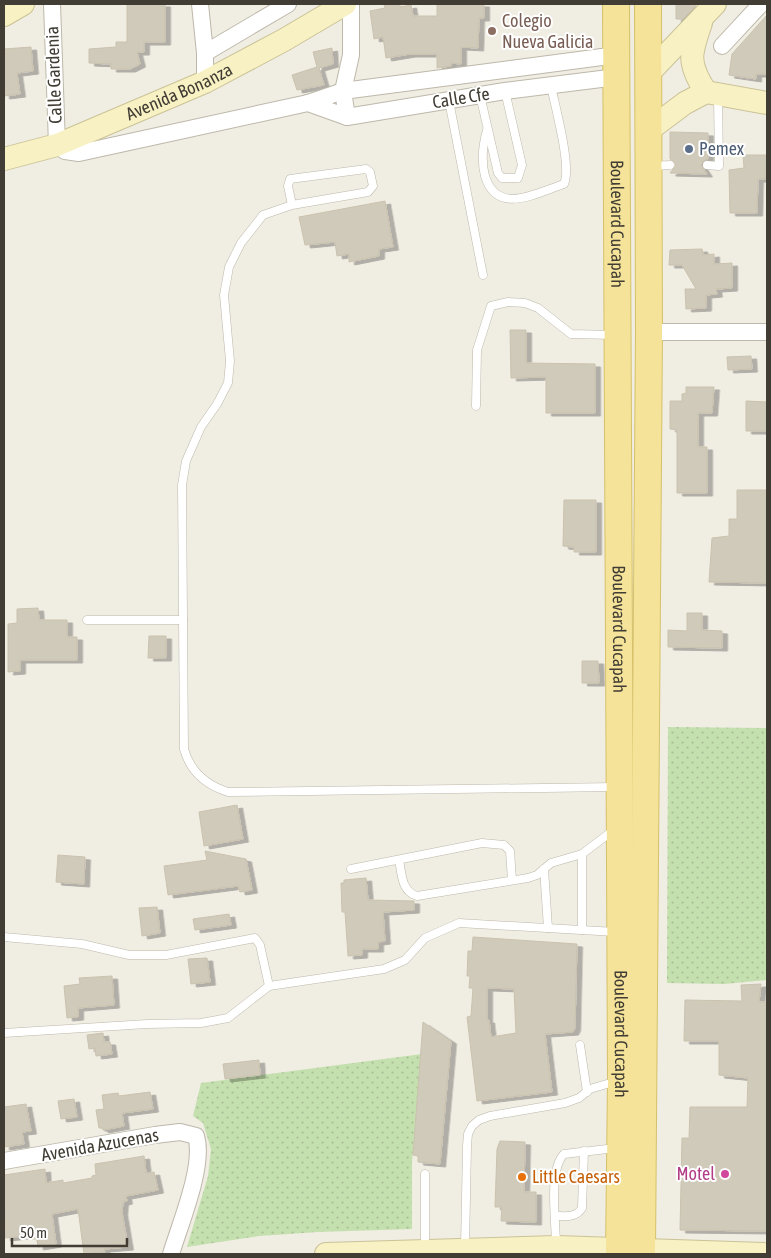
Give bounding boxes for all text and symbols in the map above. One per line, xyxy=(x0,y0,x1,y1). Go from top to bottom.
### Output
place label: Colegio Nueva Galicia xyxy=(502,10,593,52)
marker: Colegio Nueva Galicia xyxy=(486,25,498,37)
street label: Calle Gardenia xyxy=(41,26,66,124)
street label: Avenida Bonanza xyxy=(123,58,236,124)
street label: Calle Cfe xyxy=(431,83,491,112)
place label: Pemex xyxy=(699,138,744,159)
marker: Pemex xyxy=(683,143,695,155)
street label: Boulevard Cucapah xyxy=(607,160,628,288)
street label: Boulevard Cucapah xyxy=(609,565,630,693)
street label: Boulevard Cucapah xyxy=(610,970,632,1098)
street label: Avenida Azucenas xyxy=(40,1124,160,1165)
place label: Motel xyxy=(677,1163,715,1184)
place label: Little Caesars xyxy=(532,1166,620,1187)
marker: Motel xyxy=(719,1168,731,1180)
marker: Little Caesars xyxy=(516,1171,528,1183)
scale bar xyxy=(12,1216,128,1248)
text: 50 m xyxy=(20,1224,47,1241)

